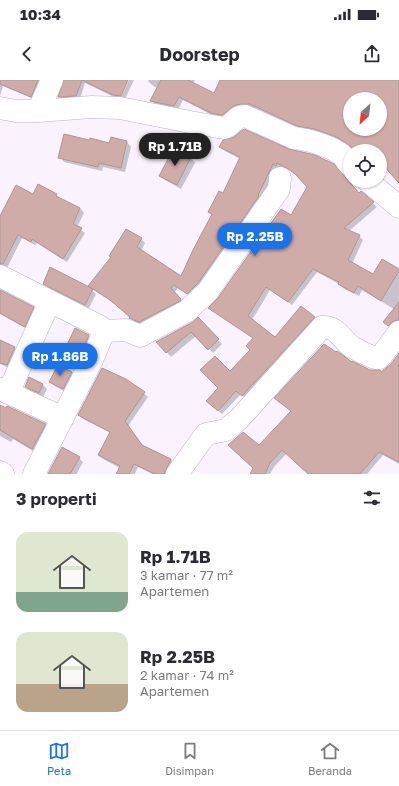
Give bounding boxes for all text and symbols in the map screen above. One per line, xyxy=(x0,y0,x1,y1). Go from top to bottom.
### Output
text: 10:34 xyxy=(20,5,61,23)
icon: back xyxy=(16,43,38,65)
text: Doorstep xyxy=(159,43,240,65)
icon: share xyxy=(361,43,383,65)
north arrow xyxy=(343,92,387,136)
map controls xyxy=(343,92,387,188)
pin: Rp 1.71B xyxy=(134,133,216,167)
text: Rp 1.71B xyxy=(148,138,202,154)
button: locate xyxy=(343,144,387,188)
pin: Rp 2.25B xyxy=(214,223,296,257)
text: Rp 2.25B xyxy=(226,228,284,244)
pin: Rp 1.86B xyxy=(19,343,101,377)
text: Rp 1.86B xyxy=(32,348,88,364)
icon: filters xyxy=(361,487,383,509)
text: 3 properti xyxy=(16,488,97,509)
text: Rp 1.71B xyxy=(140,546,211,567)
icon: home xyxy=(48,548,96,596)
text: 3 kamar · 77 m² xyxy=(140,567,233,583)
text: Apartemen xyxy=(140,583,209,599)
text: Rp 2.25B xyxy=(140,646,215,667)
icon: home xyxy=(48,648,96,696)
text: 2 kamar · 74 m² xyxy=(140,667,234,683)
text: Apartemen xyxy=(140,683,209,699)
tab: Peta xyxy=(47,740,71,777)
tab: Disimpan xyxy=(165,740,214,777)
tab: Beranda xyxy=(308,740,352,777)

